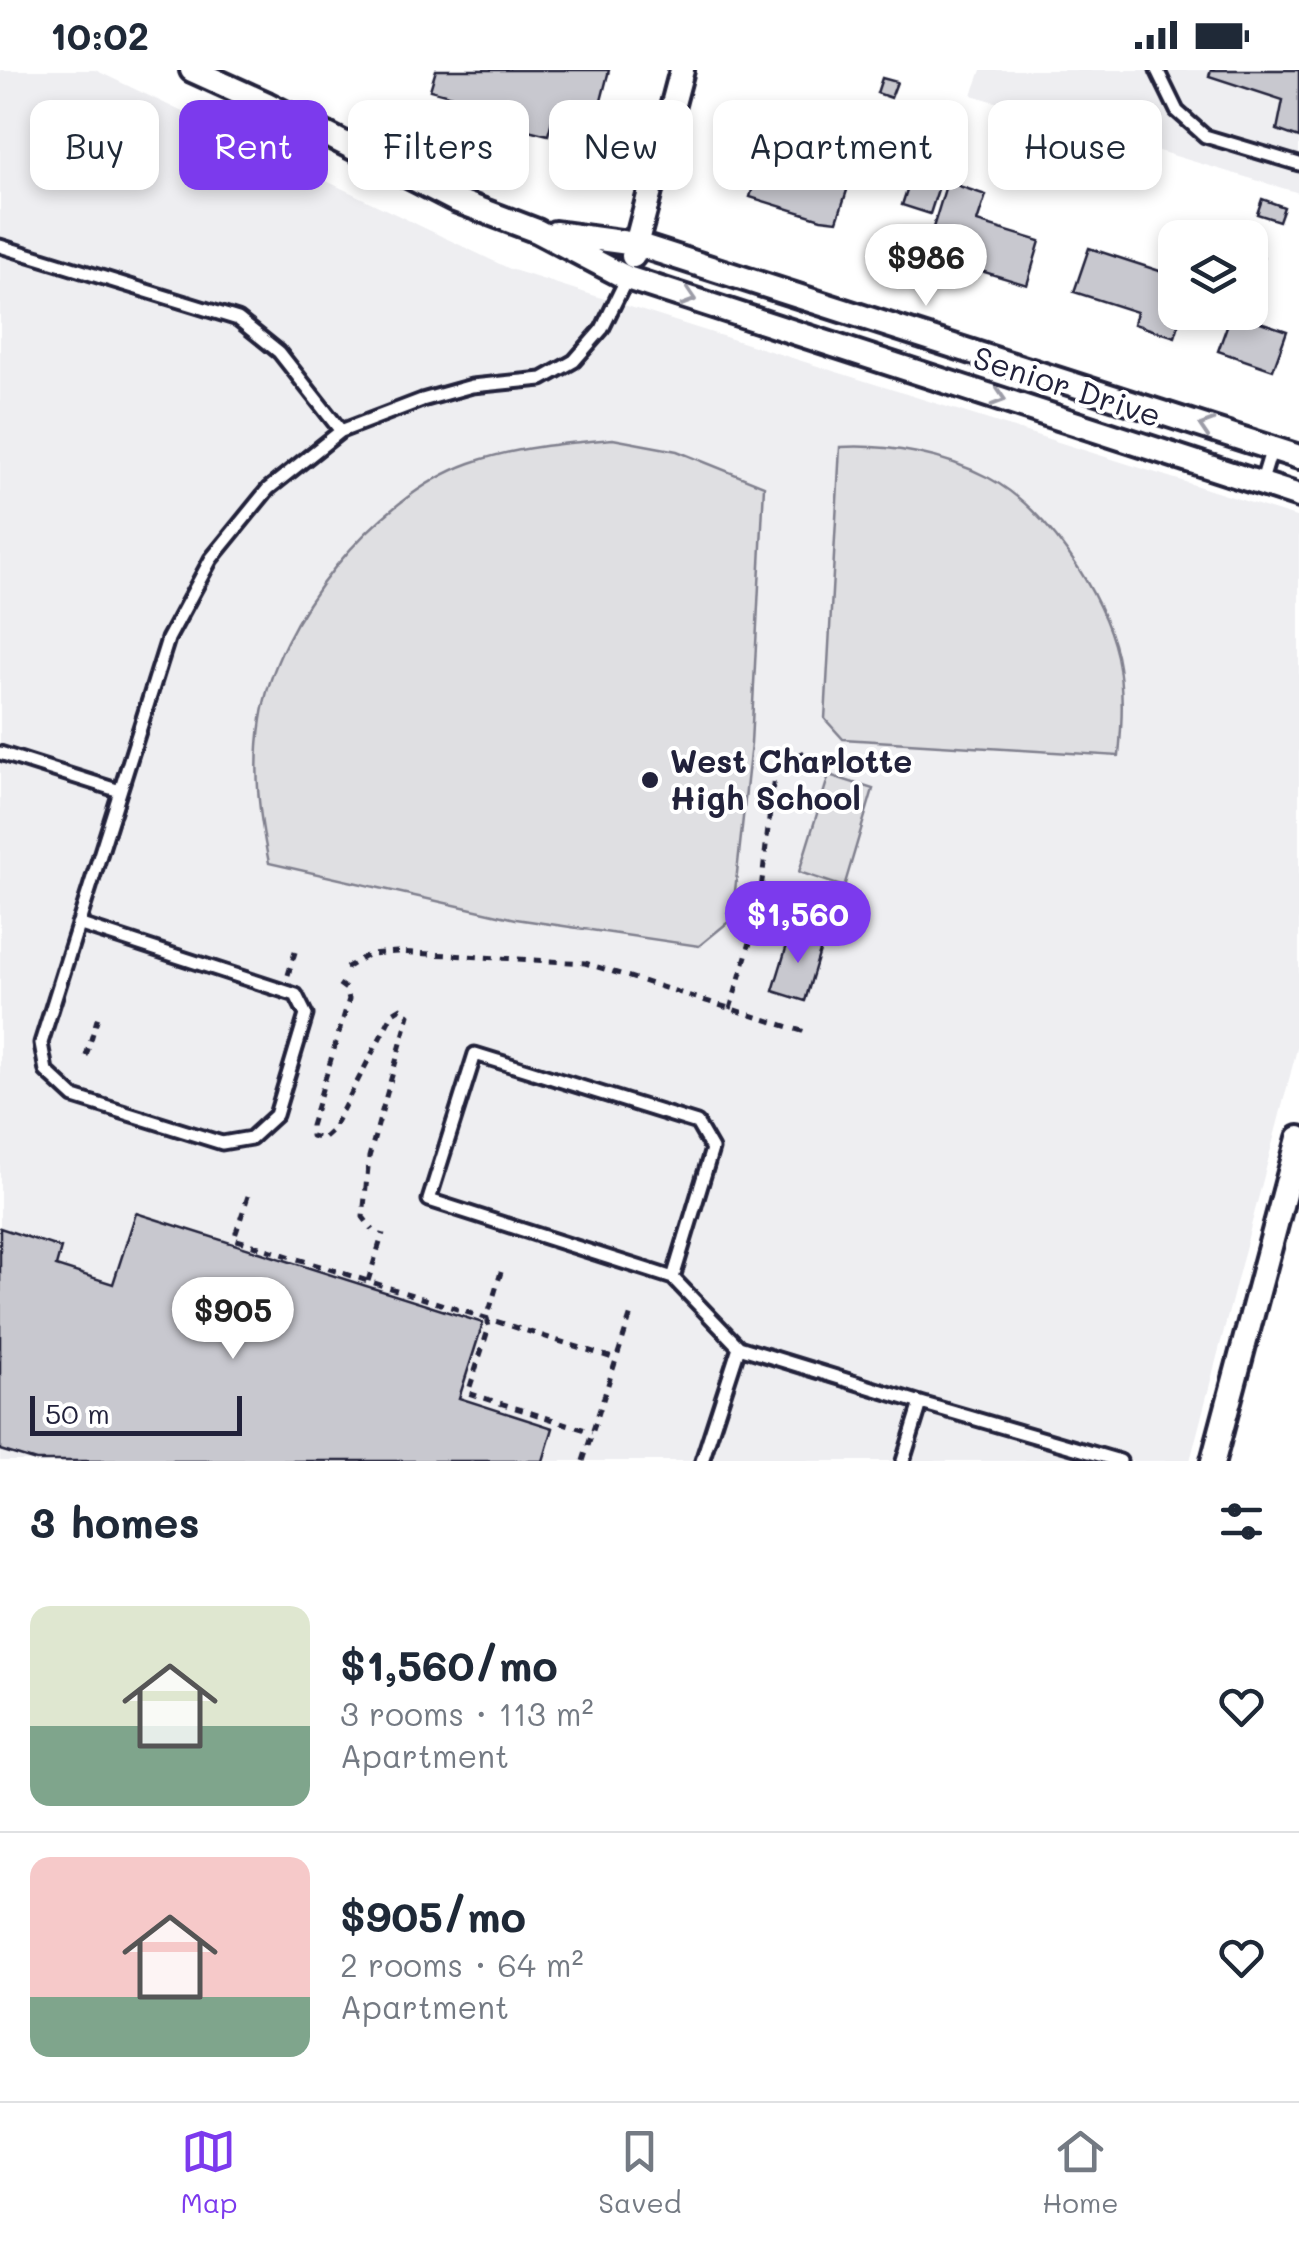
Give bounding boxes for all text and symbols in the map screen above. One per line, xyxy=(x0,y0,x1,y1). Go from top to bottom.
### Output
text: 10:02 xyxy=(50,10,149,60)
chip: Buy xyxy=(30,100,159,190)
chip: Rent xyxy=(179,100,328,190)
chip: Filters xyxy=(348,100,529,190)
chip: New xyxy=(549,100,693,190)
chip: Apartment xyxy=(713,100,968,190)
chip: House xyxy=(988,100,1162,190)
map controls xyxy=(1158,220,1268,330)
button: layers xyxy=(1158,220,1268,330)
pin: $986 xyxy=(867,224,985,309)
text: $986 xyxy=(887,235,965,277)
one-way arrow xyxy=(680,287,697,307)
street label: Senior Drive xyxy=(968,335,1167,435)
one-way arrow xyxy=(989,387,1006,407)
one-way arrow xyxy=(1199,418,1216,439)
place label: West Charlotte High School xyxy=(670,739,912,818)
marker: West Charlotte High School xyxy=(639,769,661,791)
pin: $1,560 xyxy=(717,881,879,966)
text: $1,560 xyxy=(747,892,849,934)
pin: $905 xyxy=(174,1277,292,1362)
text: $905 xyxy=(194,1288,272,1330)
scale bar xyxy=(30,1391,242,1436)
text: 50 m xyxy=(45,1395,110,1431)
text: 3 homes xyxy=(30,1494,200,1549)
icon: filters xyxy=(1214,1494,1269,1549)
text: $1,560/mo xyxy=(340,1637,558,1692)
icon: home xyxy=(110,1646,230,1766)
icon: heart xyxy=(1214,1679,1269,1734)
text: 3 rooms · 113 m² xyxy=(340,1692,594,1734)
text: Apartment xyxy=(340,1734,509,1776)
text: $905/mo xyxy=(340,1888,526,1943)
icon: home xyxy=(110,1897,230,2017)
icon: heart xyxy=(1214,1930,1269,1985)
text: 2 rooms · 64 m² xyxy=(340,1943,584,1985)
text: Apartment xyxy=(340,1985,509,2027)
tab: Map xyxy=(180,2124,237,2220)
tab: Saved xyxy=(598,2124,681,2220)
tab: Home xyxy=(1042,2124,1119,2220)

